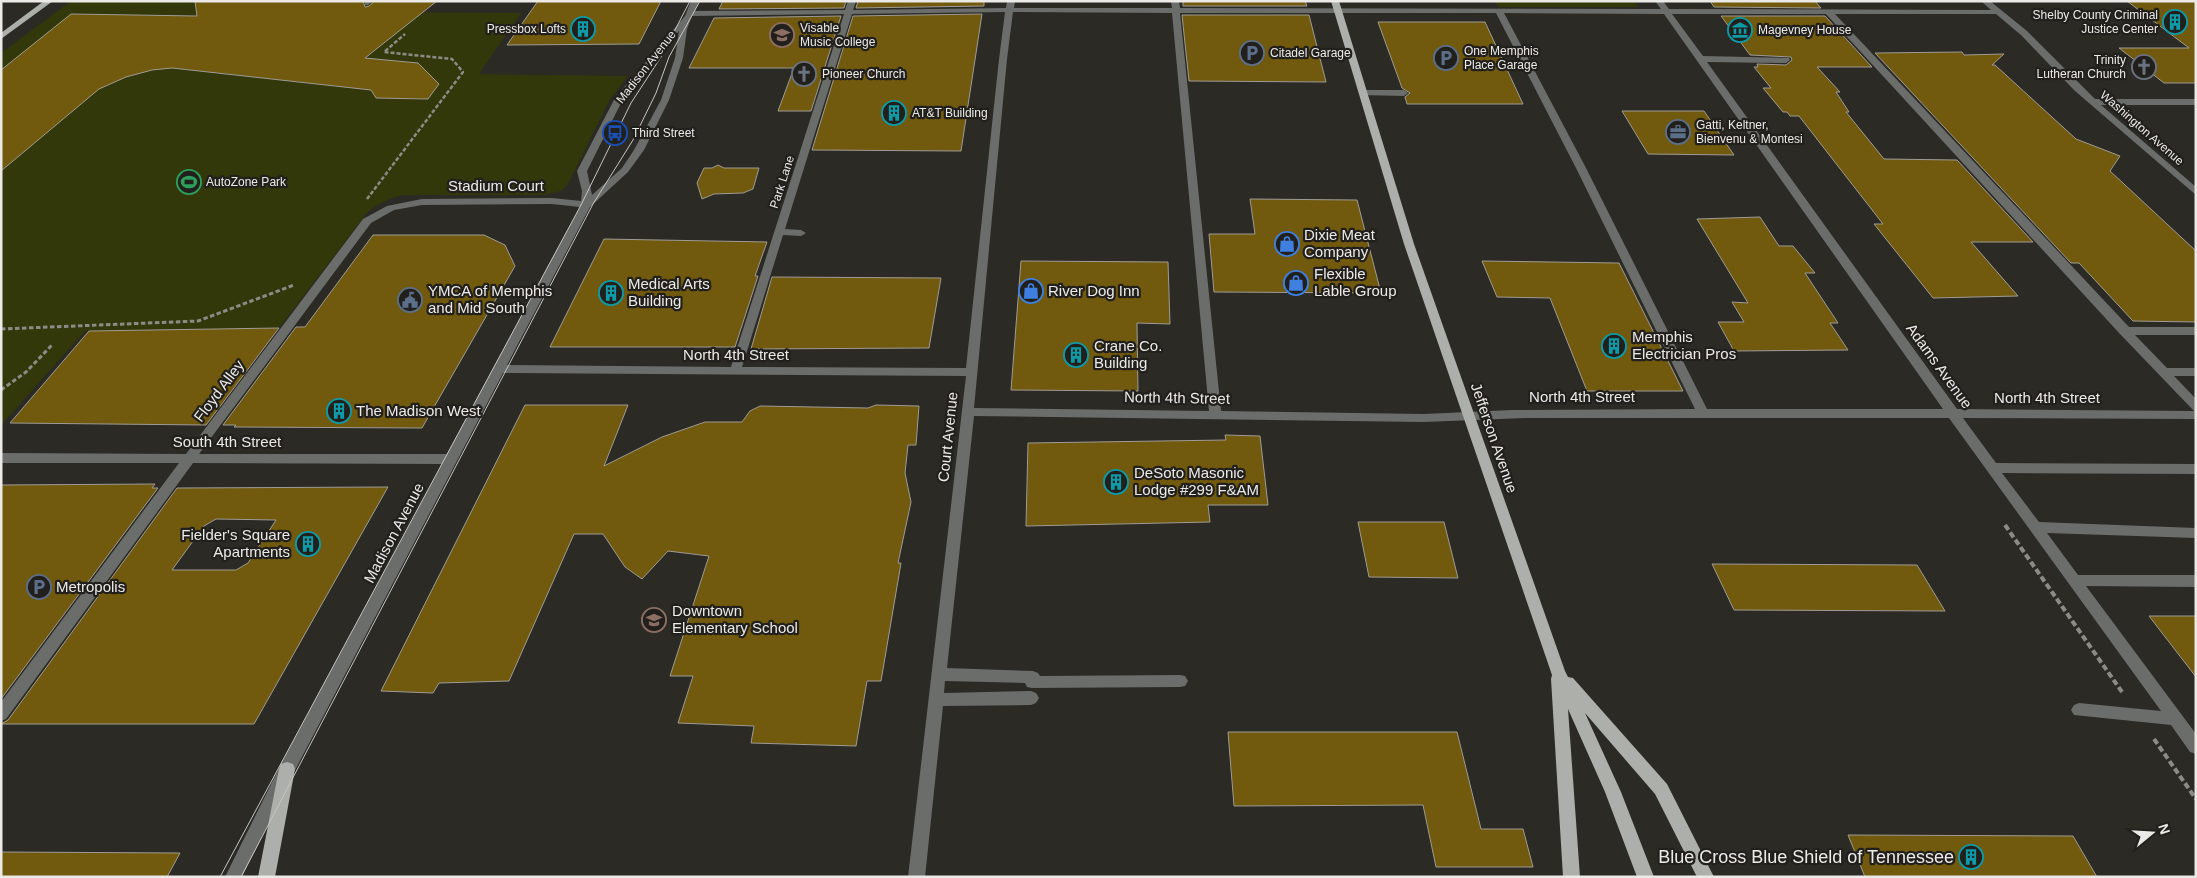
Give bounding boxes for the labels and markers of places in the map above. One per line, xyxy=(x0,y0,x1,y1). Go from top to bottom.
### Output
place label: Shelby County Criminal Justice Center xyxy=(2033,8,2158,36)
building icon: Shelby County Criminal Justice Center xyxy=(2162,9,2188,35)
building icon: Pressbox Lofts xyxy=(570,16,596,42)
museum icon: Magevney House xyxy=(1727,17,1753,43)
place label: Visable Music College xyxy=(800,21,876,49)
place label: Pressbox Lofts xyxy=(487,22,566,36)
school or university icon: Visable Music College xyxy=(769,22,795,48)
place label: Magevney House xyxy=(1758,23,1852,37)
parking icon: Citadel Garage xyxy=(1239,40,1265,66)
place label: One Memphis Place Garage xyxy=(1464,44,1539,72)
parking icon: One Memphis Place Garage xyxy=(1433,45,1459,71)
place label: Citadel Garage xyxy=(1270,46,1351,60)
place label: Trinity Lutheran Church xyxy=(2037,53,2126,81)
church icon: Trinity Lutheran Church xyxy=(2131,54,2157,80)
church icon: Pioneer Church xyxy=(791,61,817,87)
place label: Pioneer Church xyxy=(822,67,905,81)
building icon: AT&T Building xyxy=(881,100,907,126)
place label: AT&T Building xyxy=(912,106,988,120)
place label: Gatti, Keltner, Bienvenu & Montesi xyxy=(1696,118,1803,146)
office icon: Gatti, Keltner, Bienvenu & Montesi xyxy=(1665,119,1691,145)
bus stop icon: Third Street xyxy=(602,120,628,146)
place label: Third Street xyxy=(632,126,695,140)
sports icon: AutoZone Park xyxy=(176,169,202,195)
place label: AutoZone Park xyxy=(206,175,287,189)
place label: Dixie Meat Company xyxy=(1304,226,1376,260)
shop icon: Dixie Meat Company xyxy=(1274,231,1300,257)
place label: Flexible Lable Group xyxy=(1314,265,1397,299)
shop icon: Flexible Lable Group xyxy=(1283,270,1309,296)
place label: Medical Arts Building xyxy=(628,275,710,309)
shop icon: River Dog Inn xyxy=(1018,278,1044,304)
building icon: Medical Arts Building xyxy=(598,280,624,306)
place label: YMCA of Memphis and Mid South xyxy=(428,282,552,316)
place label: River Dog Inn xyxy=(1048,282,1140,299)
public building icon: YMCA of Memphis and Mid South xyxy=(397,287,423,313)
place label: Memphis Electrician Pros xyxy=(1632,328,1736,362)
building icon: Memphis Electrician Pros xyxy=(1601,333,1627,359)
place label: Crane Co. Building xyxy=(1094,337,1162,371)
building icon: Crane Co. Building xyxy=(1063,342,1089,368)
building icon: The Madison West xyxy=(326,398,352,424)
place label: The Madison West xyxy=(356,402,482,419)
place label: DeSoto Masonic Lodge #299 F&AM xyxy=(1134,464,1259,498)
building icon: DeSoto Masonic Lodge #299 F&AM xyxy=(1103,469,1129,495)
place label: Fielder's Square Apartments xyxy=(181,526,290,560)
building icon: Fielder's Square Apartments xyxy=(295,531,321,557)
parking icon: Metropolis xyxy=(26,574,52,600)
place label: Metropolis xyxy=(56,578,125,595)
place label: Downtown Elementary School xyxy=(672,602,798,636)
school or university icon: Downtown Elementary School xyxy=(641,607,667,633)
building icon: Blue Cross Blue Shield of Tennessee xyxy=(1958,844,1984,870)
place label: Blue Cross Blue Shield of Tennessee xyxy=(1658,847,1954,867)

